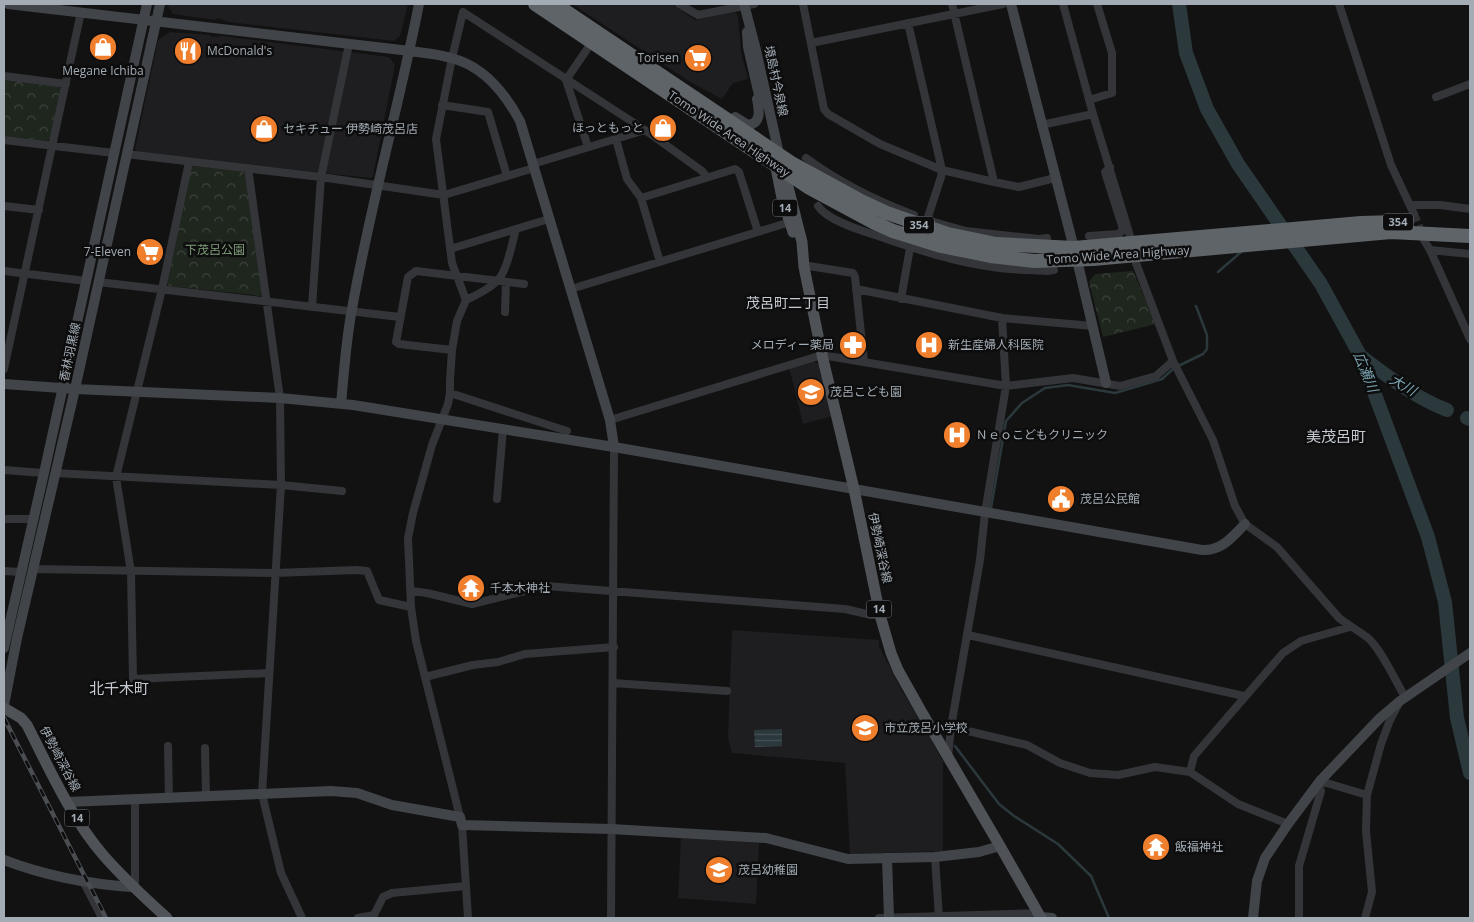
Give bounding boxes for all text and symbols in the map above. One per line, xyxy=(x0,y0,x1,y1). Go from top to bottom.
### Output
shop icon: Megane Ichiba xyxy=(88,32,118,62)
restaurant icon: McDonald's xyxy=(173,36,203,66)
place label: McDonald's xyxy=(207,42,272,59)
supermarket icon: Torisen xyxy=(683,43,713,73)
street label: 境島村今泉線 xyxy=(761,44,792,118)
place label: Torisen xyxy=(637,49,679,66)
place label: Megane Ichiba xyxy=(62,62,144,79)
street label: Tomo Wide Area Highway xyxy=(665,86,794,181)
shop icon: ほっともっと xyxy=(648,113,678,143)
shop icon: セキチュー 伊勢崎茂呂店 xyxy=(249,114,279,144)
place label: ほっともっと xyxy=(572,119,644,136)
place label: セキチュー 伊勢崎茂呂店 xyxy=(283,120,418,137)
road number: 14 xyxy=(772,200,798,217)
road number: 354 xyxy=(1383,213,1413,230)
road number: 354 xyxy=(904,216,934,234)
supermarket icon: 7-Eleven xyxy=(135,237,165,267)
park label: 下茂呂公園 xyxy=(185,241,245,258)
street label: Tomo Wide Area Highway xyxy=(1046,241,1191,268)
place label: 7-Eleven xyxy=(84,243,131,260)
district label: 茂呂町二丁目 xyxy=(746,293,830,312)
street label: 香林羽黒線 xyxy=(55,321,84,383)
pharmacy icon: メロディー薬局 xyxy=(838,330,868,360)
hospital icon: 新生産婦人科医院 xyxy=(914,330,944,360)
place label: メロディー薬局 xyxy=(751,336,834,353)
place label: 新生産婦人科医院 xyxy=(948,336,1044,353)
water label: 広瀬川 xyxy=(1350,349,1384,397)
water label: 大川 xyxy=(1386,369,1422,401)
school or university icon: 茂呂こども園 xyxy=(796,377,826,407)
place label: 茂呂こども園 xyxy=(830,383,902,400)
hospital icon: Ｎｅｏこどもクリニック xyxy=(942,420,972,450)
place label: Ｎｅｏこどもクリニック xyxy=(976,426,1108,443)
district label: 美茂呂町 xyxy=(1306,426,1366,446)
public building icon: 茂呂公民館 xyxy=(1046,484,1076,514)
place label: 茂呂公民館 xyxy=(1080,490,1140,507)
street label: 伊勢崎深谷線 xyxy=(865,511,896,585)
temple icon: 千本木神社 xyxy=(456,573,486,603)
place label: 千本木神社 xyxy=(490,579,550,596)
road number: 14 xyxy=(866,600,892,618)
district label: 北千木町 xyxy=(89,678,149,698)
school or university icon: 市立茂呂小学校 xyxy=(850,713,880,743)
place label: 市立茂呂小学校 xyxy=(884,719,968,736)
street label: 伊勢崎深谷線 xyxy=(36,723,85,795)
road number: 14 xyxy=(64,810,90,826)
temple icon: 飯福神社 xyxy=(1141,832,1171,862)
place label: 飯福神社 xyxy=(1175,838,1223,855)
school or university icon: 茂呂幼稚園 xyxy=(704,855,734,885)
place label: 茂呂幼稚園 xyxy=(738,861,798,878)

